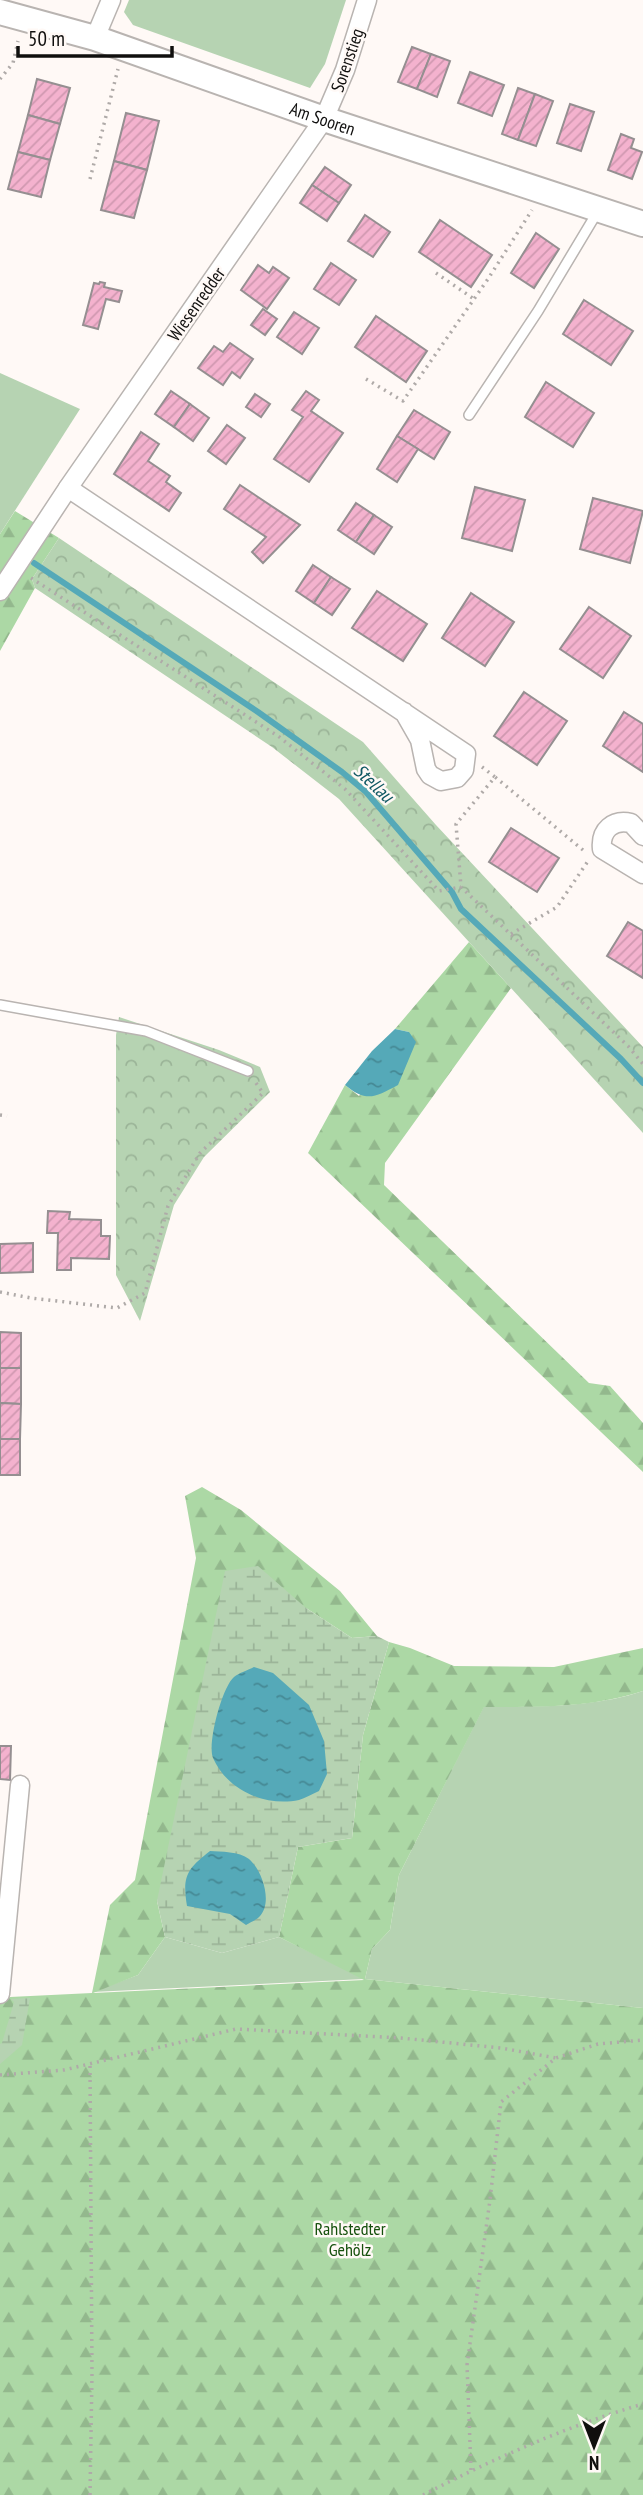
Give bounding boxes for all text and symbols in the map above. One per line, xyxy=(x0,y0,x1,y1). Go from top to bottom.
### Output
scale bar xyxy=(18,14,172,58)
text: 50 m xyxy=(28,25,65,52)
street label: Sorenstieg xyxy=(325,25,369,95)
street label: Am Sooren xyxy=(287,96,358,140)
street label: Wiesenredder xyxy=(162,262,230,345)
water label: Stellau xyxy=(349,759,400,809)
park label: Rahlstedter Gehölz xyxy=(314,2217,386,2261)
north arrow xyxy=(559,2411,629,2481)
text: N xyxy=(589,2451,599,2475)

